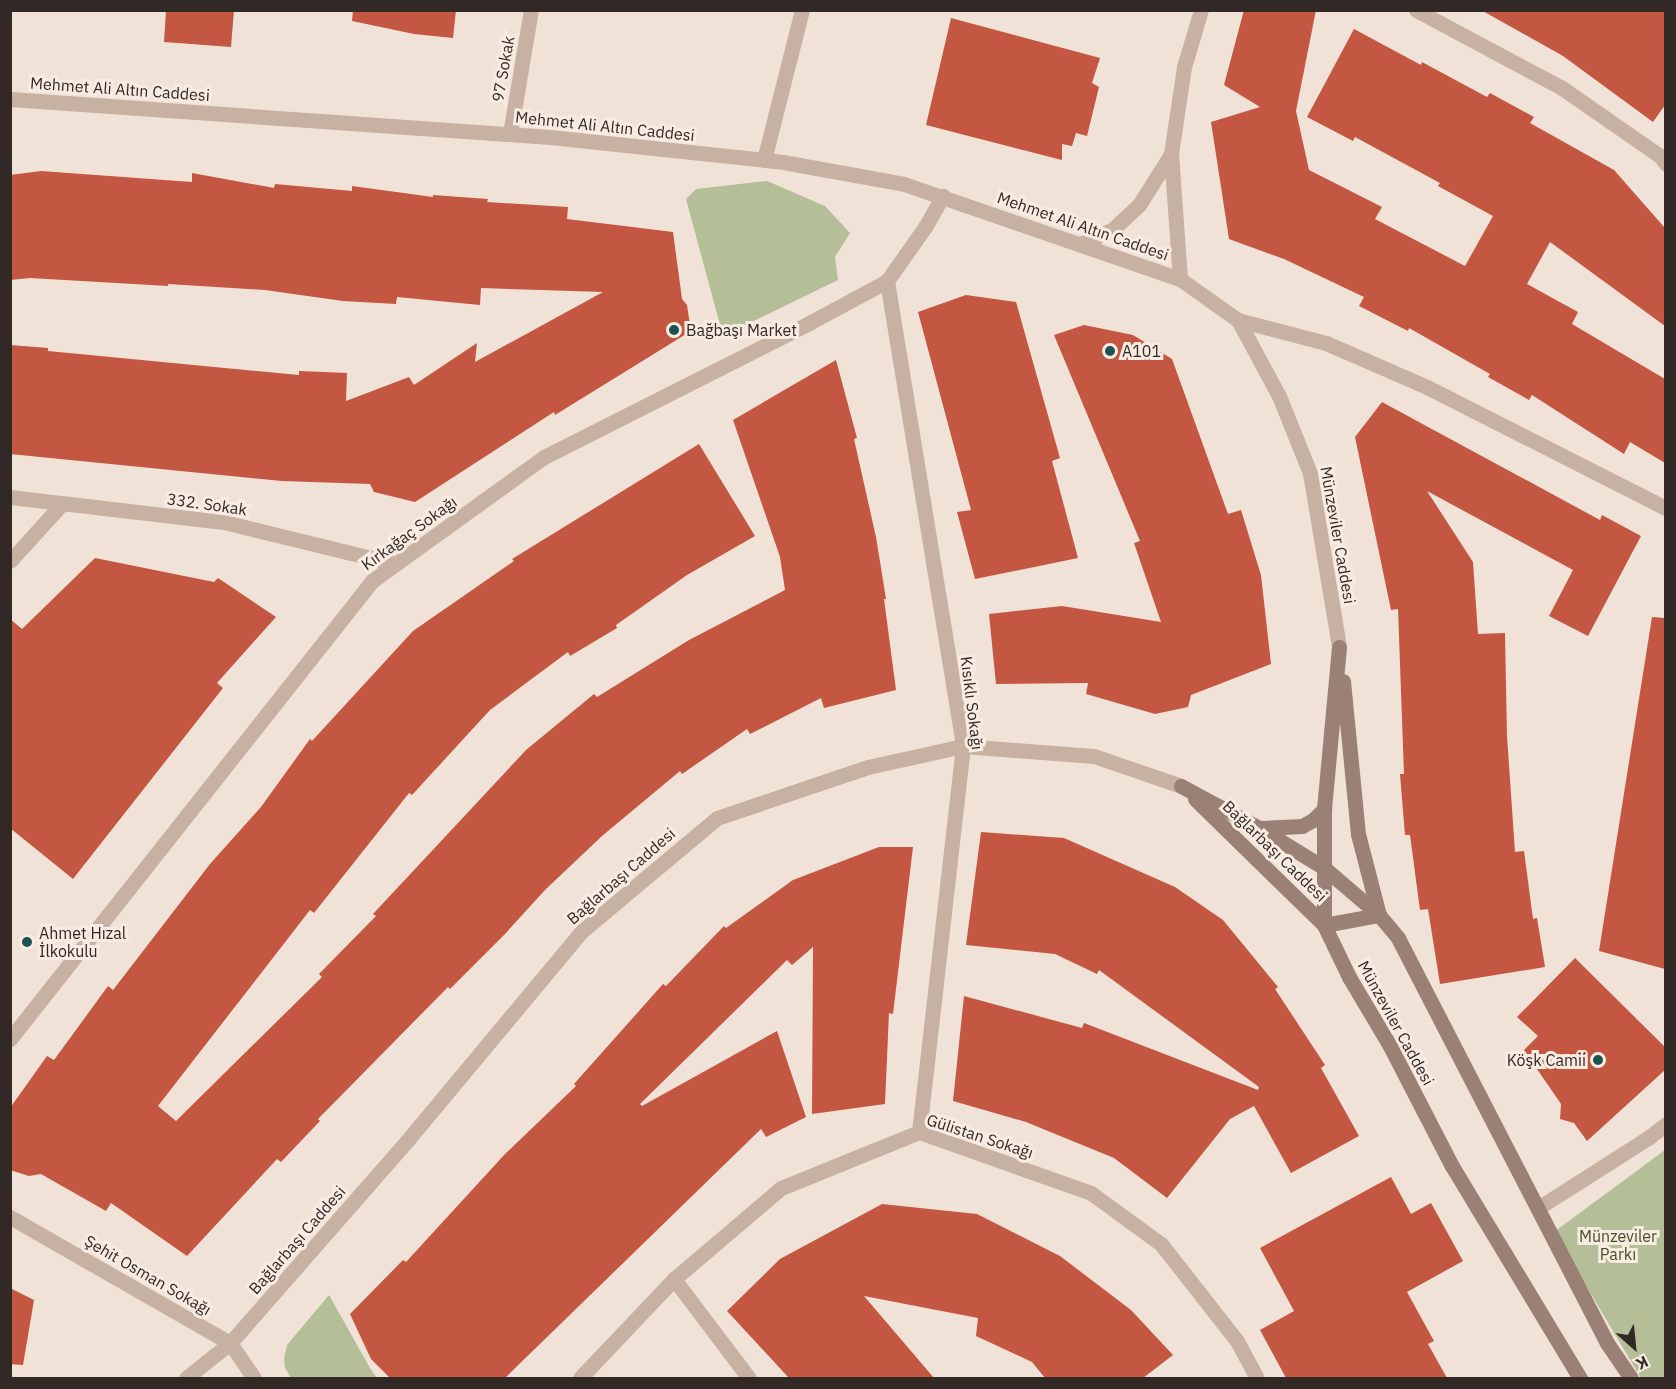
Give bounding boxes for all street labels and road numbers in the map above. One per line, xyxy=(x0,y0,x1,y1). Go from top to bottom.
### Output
street label: 97 Sokak xyxy=(488,35,518,103)
street label: Mehmet Ali Altın Caddesi xyxy=(30,73,210,105)
street label: Mehmet Ali Altın Caddesi xyxy=(514,107,696,145)
street label: Mehmet Ali Altın Caddesi xyxy=(995,188,1171,264)
street label: Münzeviler Caddesi xyxy=(1316,465,1360,605)
street label: 332. Sokak xyxy=(166,489,248,519)
street label: Kırkağaç Sokağı xyxy=(358,492,460,574)
street label: Kısıklı Sokağı xyxy=(957,655,987,751)
street label: Bağlarbaşı Caddesi xyxy=(1219,796,1331,906)
street label: Bağlarbaşı Caddesi xyxy=(563,824,679,928)
street label: Münzeviler Caddesi xyxy=(1354,957,1438,1089)
street label: Gülistan Sokağı xyxy=(924,1110,1036,1162)
street label: Bağlarbaşı Caddesi xyxy=(245,1182,349,1298)
street label: Şehit Osman Sokağı xyxy=(81,1231,215,1319)

